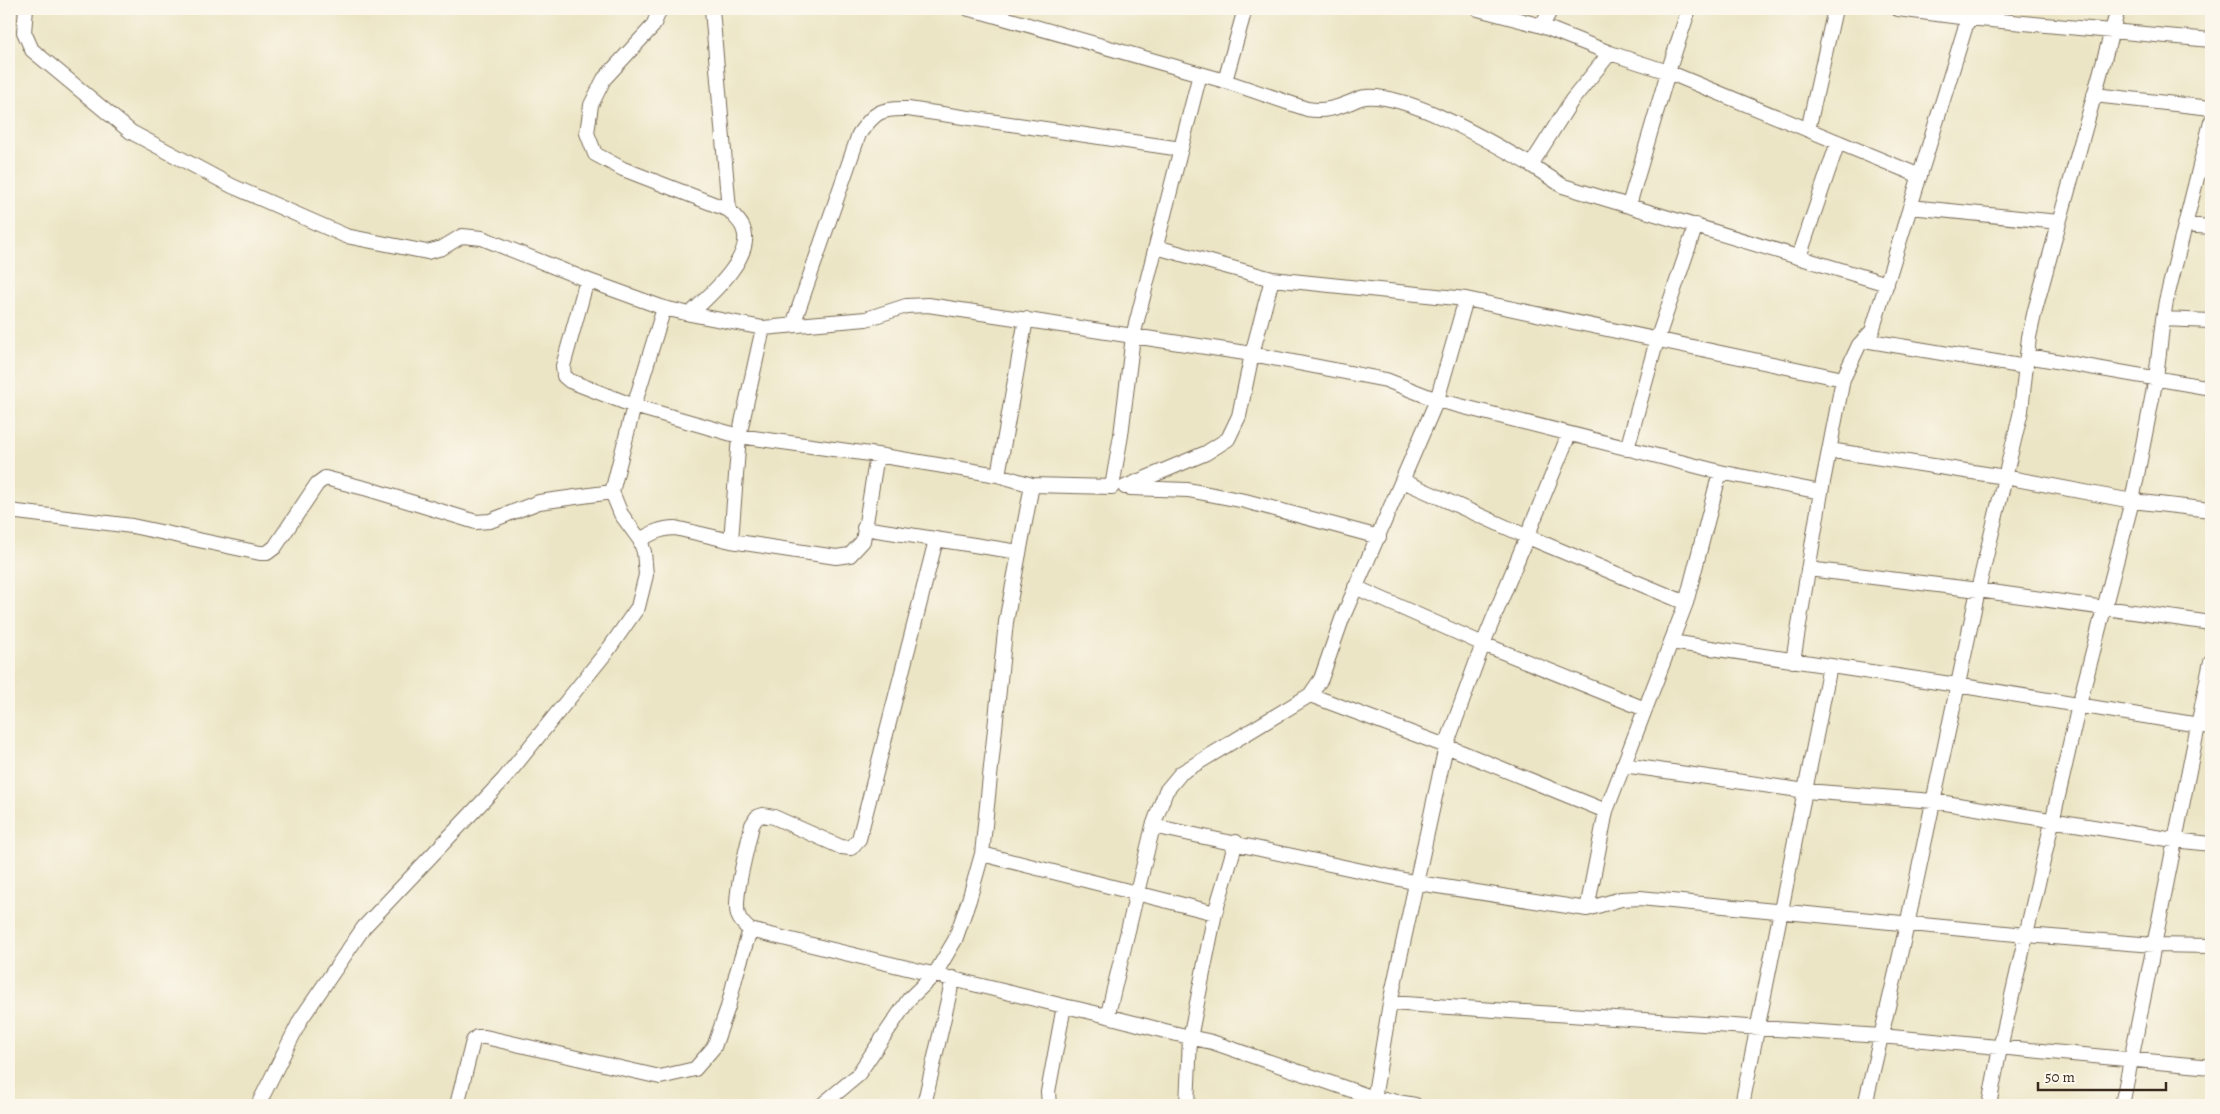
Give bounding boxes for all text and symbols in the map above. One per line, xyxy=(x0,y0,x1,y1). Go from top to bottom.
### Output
scale bar xyxy=(2038,1059,2165,1091)
text: 50 m xyxy=(2045,1067,2075,1087)

